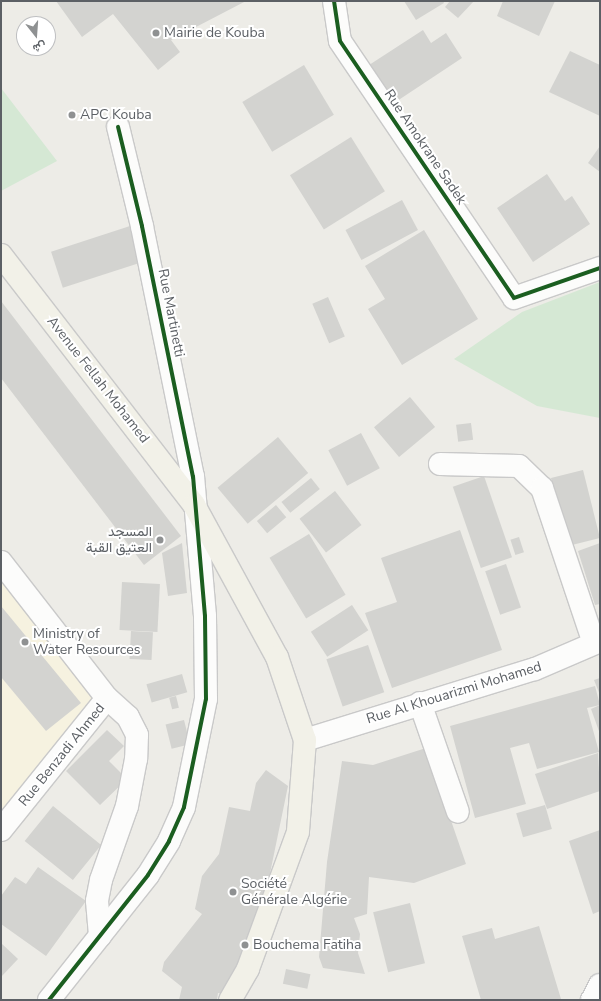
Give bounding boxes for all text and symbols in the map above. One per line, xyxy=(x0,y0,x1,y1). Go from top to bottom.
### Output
north arrow xyxy=(16,16,56,56)
place label: Mairie de Kouba xyxy=(164,25,265,41)
marker: Mairie de Kouba xyxy=(151,28,161,38)
text: ش xyxy=(31,38,48,56)
street label: Rue Amokrane Sadek xyxy=(380,86,470,208)
place label: APC Kouba xyxy=(80,107,152,123)
marker: APC Kouba xyxy=(67,110,77,120)
street label: Rue Martinetti xyxy=(154,267,188,359)
street label: Avenue Fellah Mohamed xyxy=(43,313,153,447)
place label: المسجد العتيق القبة xyxy=(86,524,152,556)
marker: المسجد العتيق القبة xyxy=(155,535,165,545)
place label: Ministry of Water Resources xyxy=(33,626,140,658)
marker: Ministry of Water Resources xyxy=(20,637,30,647)
street label: Rue Al Khouarizmi Mohamed xyxy=(364,658,544,728)
street label: Rue Benzadi Ahmed xyxy=(15,700,109,810)
place label: Société Générale Algérie xyxy=(241,876,347,908)
marker: Société Générale Algérie xyxy=(228,887,238,897)
place label: Bouchema Fatiha xyxy=(253,937,361,953)
marker: Bouchema Fatiha xyxy=(240,940,250,950)

